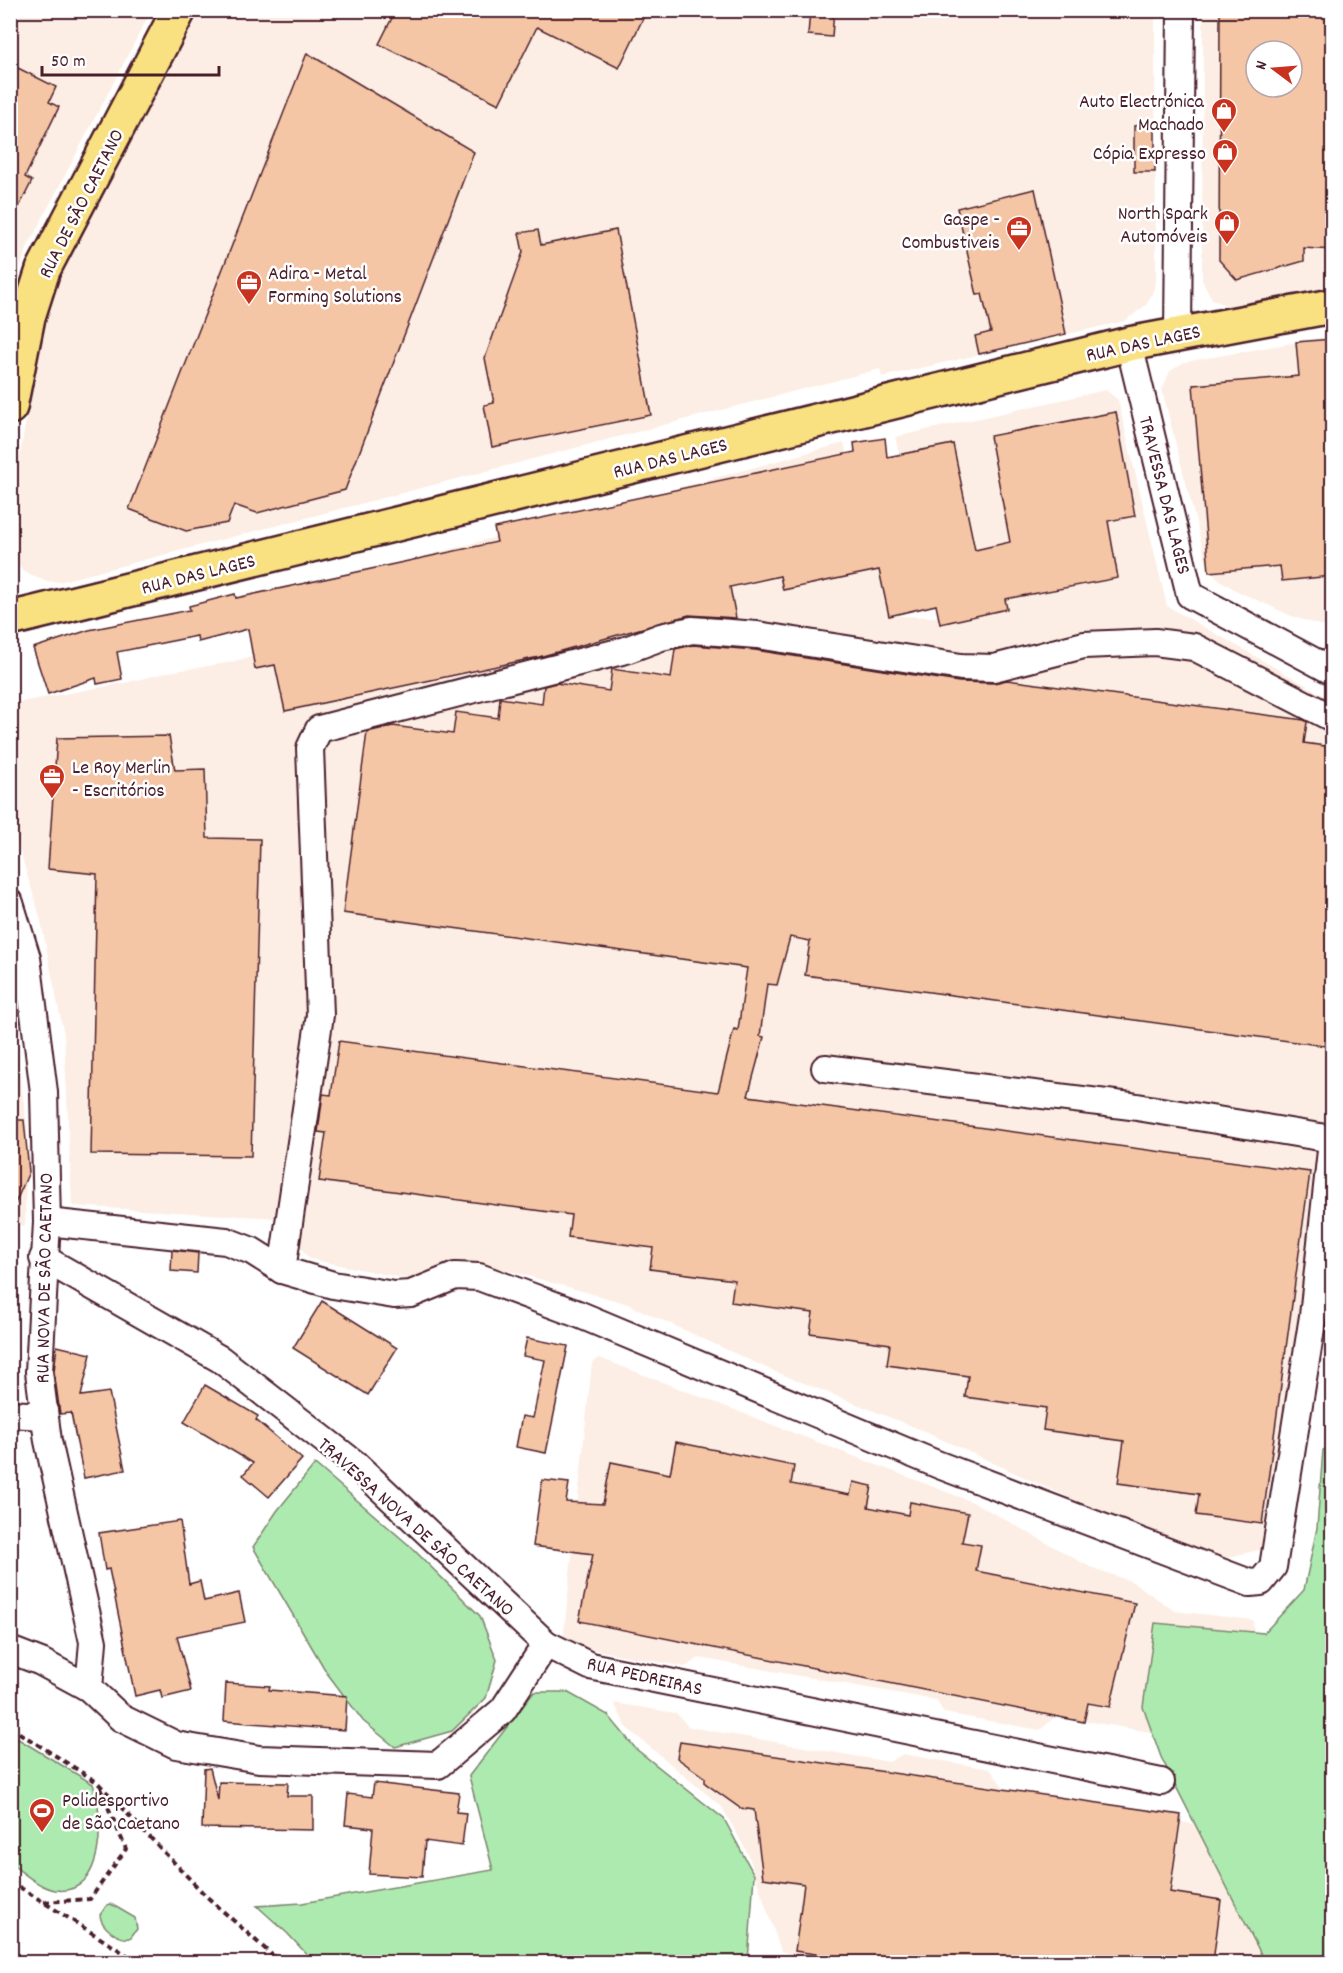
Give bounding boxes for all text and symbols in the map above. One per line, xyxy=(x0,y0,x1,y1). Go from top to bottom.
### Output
scale bar xyxy=(42,39,219,77)
north arrow xyxy=(1244,39,1304,99)
text: 50 m xyxy=(51,50,86,75)
text: N xyxy=(1250,58,1274,73)
place label: Auto Electrónica Machado xyxy=(1079,89,1205,140)
shop icon: Auto Electrónica Machado xyxy=(1209,96,1239,134)
street label: RUA DE SÃO CAETANO xyxy=(33,125,132,284)
shop icon: Cópia Expresso xyxy=(1210,137,1240,175)
place label: Cópia Expresso xyxy=(1093,141,1206,169)
place label: North Spark Automóveis xyxy=(1118,201,1208,252)
place label: Gaspe - Combustiveis xyxy=(902,207,1000,258)
shop icon: North Spark Automóveis xyxy=(1212,208,1242,246)
office icon: Gaspe - Combustiveis xyxy=(1004,214,1034,252)
place label: Adira - Metal Forming Solutions xyxy=(268,261,402,312)
office icon: Adira - Metal Forming Solutions xyxy=(234,268,264,306)
street label: RUA DAS LAGES xyxy=(1084,319,1204,371)
street label: TRAVESSA DAS LAGES xyxy=(1130,414,1196,578)
street label: RUA DAS LAGES xyxy=(611,432,731,488)
street label: RUA DAS LAGES xyxy=(139,548,259,604)
place label: Le Roy Merlin - Escritórios xyxy=(72,755,170,806)
office icon: Le Roy Merlin - Escritórios xyxy=(37,762,67,800)
street label: RUA NOVA DE SÃO CAETANO xyxy=(30,1172,62,1384)
street label: TRAVESSA NOVA DE SÃO CAETANO xyxy=(310,1432,520,1624)
street label: RUA PEDREIRAS xyxy=(584,1651,705,1705)
place label: Polidesportivo de São Caetano xyxy=(62,1788,180,1839)
sports icon: Polidesportivo de São Caetano xyxy=(27,1796,57,1834)

